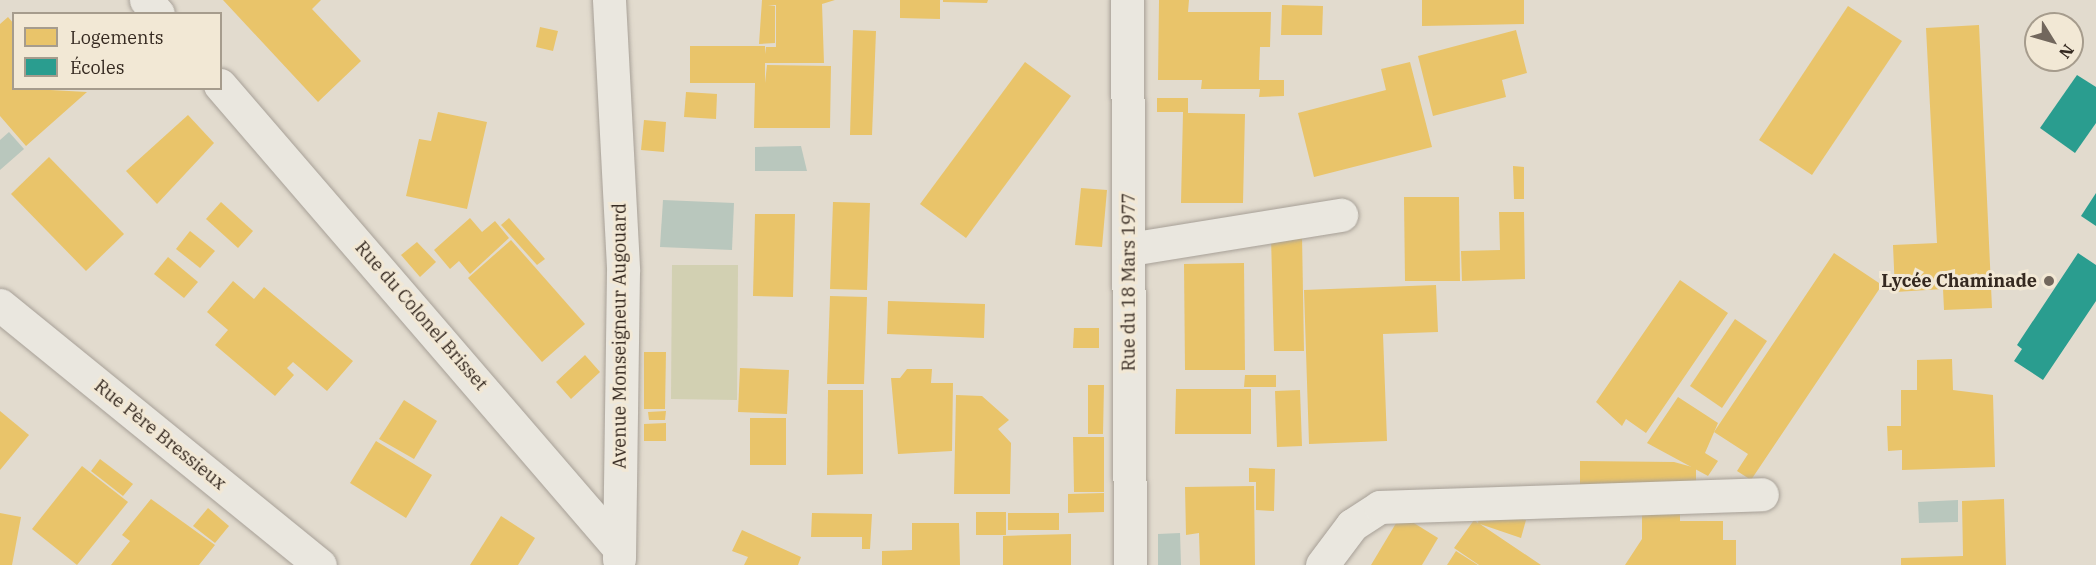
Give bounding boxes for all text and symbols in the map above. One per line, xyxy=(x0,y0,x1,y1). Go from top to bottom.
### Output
legend xyxy=(12,12,222,90)
north arrow xyxy=(2024,12,2084,72)
text: Logements xyxy=(70,26,164,49)
text: N xyxy=(2055,41,2079,63)
text: Écoles xyxy=(70,56,124,79)
street label: Rue du 18 Mars 1977 xyxy=(1118,193,1140,371)
street label: Avenue Monseigneur Augouard xyxy=(609,203,631,469)
street label: Rue du Colonel Brisset xyxy=(350,237,492,395)
place label: Lycée Chaminade xyxy=(1881,270,2037,292)
marker: Lycée Chaminade xyxy=(2042,274,2056,288)
street label: Rue Père Bressieux xyxy=(90,375,230,495)

